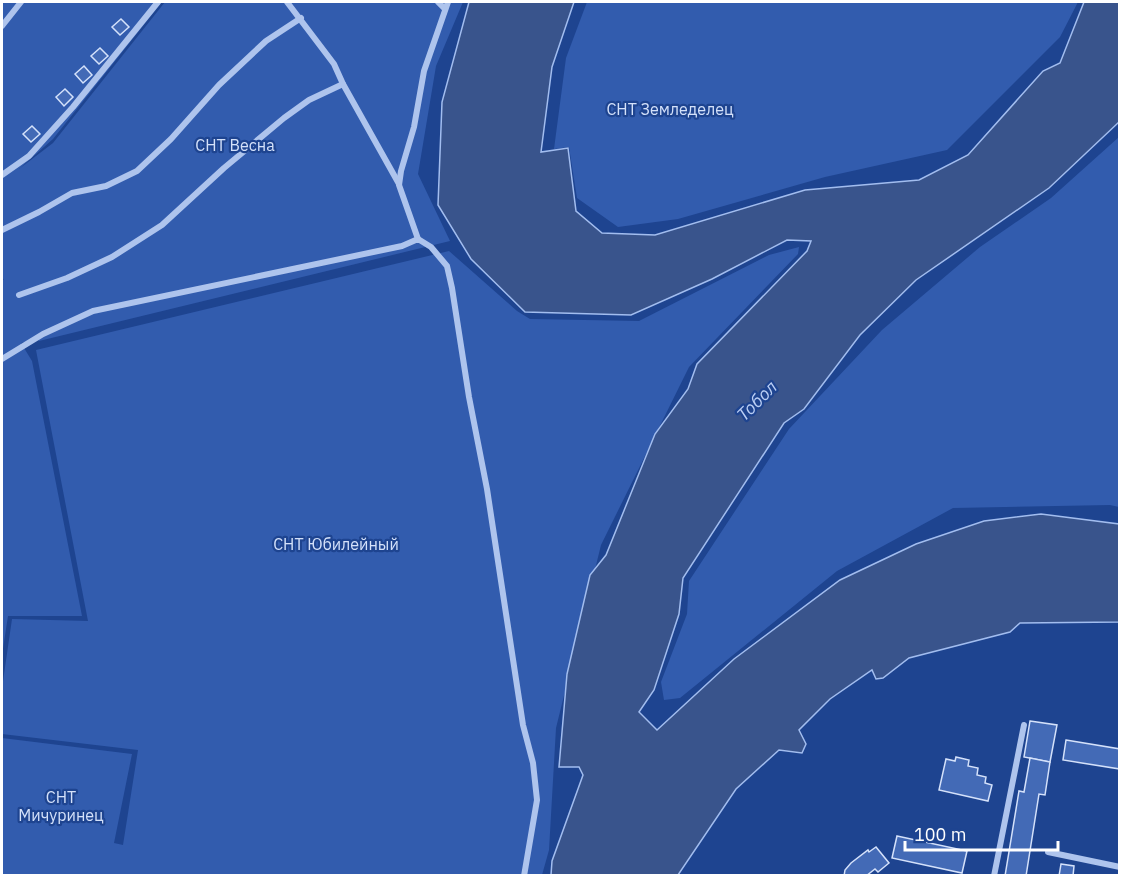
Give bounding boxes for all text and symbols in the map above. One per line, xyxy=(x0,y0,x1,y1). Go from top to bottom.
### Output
park label: СНТ Земледелец xyxy=(606,99,734,119)
park label: СНТ Весна xyxy=(195,135,275,155)
water label: Тобол xyxy=(731,375,782,426)
park label: СНТ Юбилейный xyxy=(273,534,399,554)
park label: СНТ Мичуринец xyxy=(18,787,104,825)
scale bar xyxy=(905,814,1058,852)
text: 100 m xyxy=(914,823,966,846)

